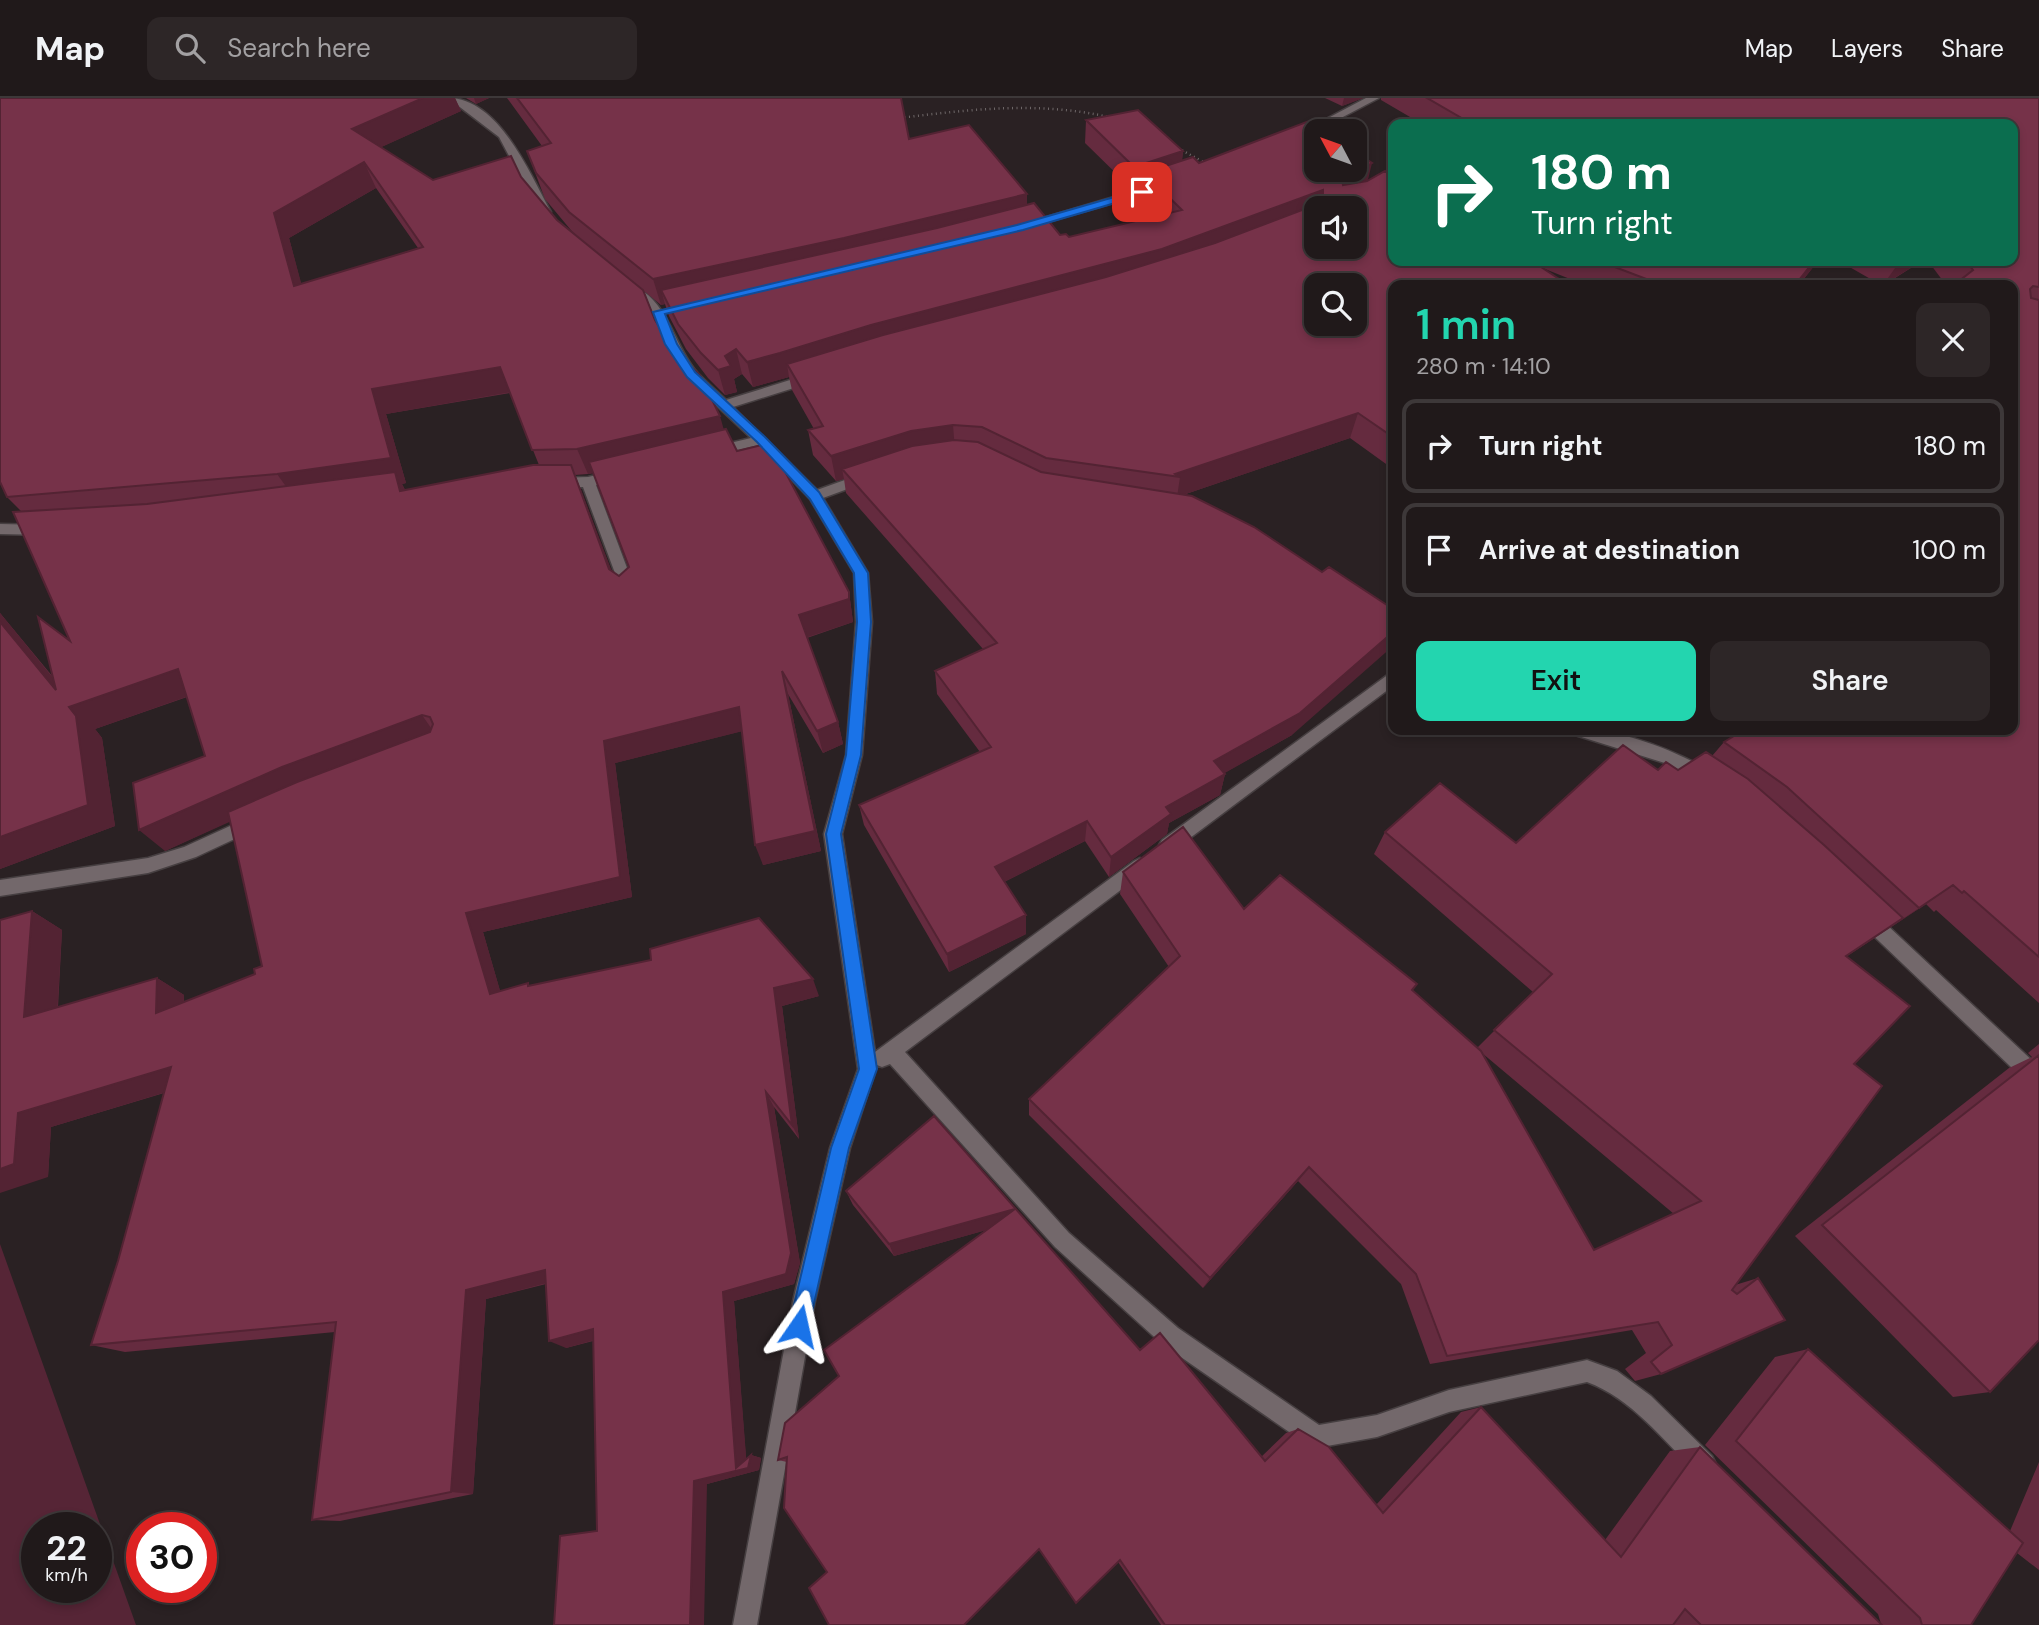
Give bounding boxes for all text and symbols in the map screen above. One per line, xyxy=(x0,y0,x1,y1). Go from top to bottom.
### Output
search box xyxy=(147,17,637,80)
text: Map xyxy=(35,27,105,70)
icon: search xyxy=(171,29,209,67)
text: Search here xyxy=(227,31,371,65)
text: Map xyxy=(1745,33,1793,64)
text: Layers xyxy=(1831,33,1903,64)
text: Share xyxy=(1941,33,2004,64)
north arrow xyxy=(1304,119,1367,182)
map controls xyxy=(1304,119,1367,336)
text: 180 m xyxy=(1531,140,1672,204)
icon: right xyxy=(1416,147,1507,238)
pin xyxy=(1112,162,1172,222)
icon: arrive xyxy=(1123,173,1161,211)
button: sound xyxy=(1304,196,1367,259)
text: Turn right xyxy=(1531,202,1673,244)
button: search xyxy=(1304,273,1367,336)
text: 1 min xyxy=(1416,297,1516,352)
button: close xyxy=(1916,303,1990,377)
text: 280 m · 14:10 xyxy=(1416,351,1551,381)
icon: right xyxy=(1420,427,1458,465)
text: Turn right xyxy=(1479,429,1603,463)
text: 180 m xyxy=(1914,429,1986,463)
icon: arrive xyxy=(1420,531,1458,569)
text: Arrive at destination xyxy=(1479,533,1740,567)
text: 100 m xyxy=(1912,533,1986,567)
button: Exit xyxy=(1416,641,1696,721)
button: Share xyxy=(1710,641,1990,721)
position arrow xyxy=(762,1289,836,1363)
speed limit sign: 30 xyxy=(126,1512,217,1603)
text: 22 xyxy=(46,1525,87,1571)
text: km/h xyxy=(45,1563,88,1587)

